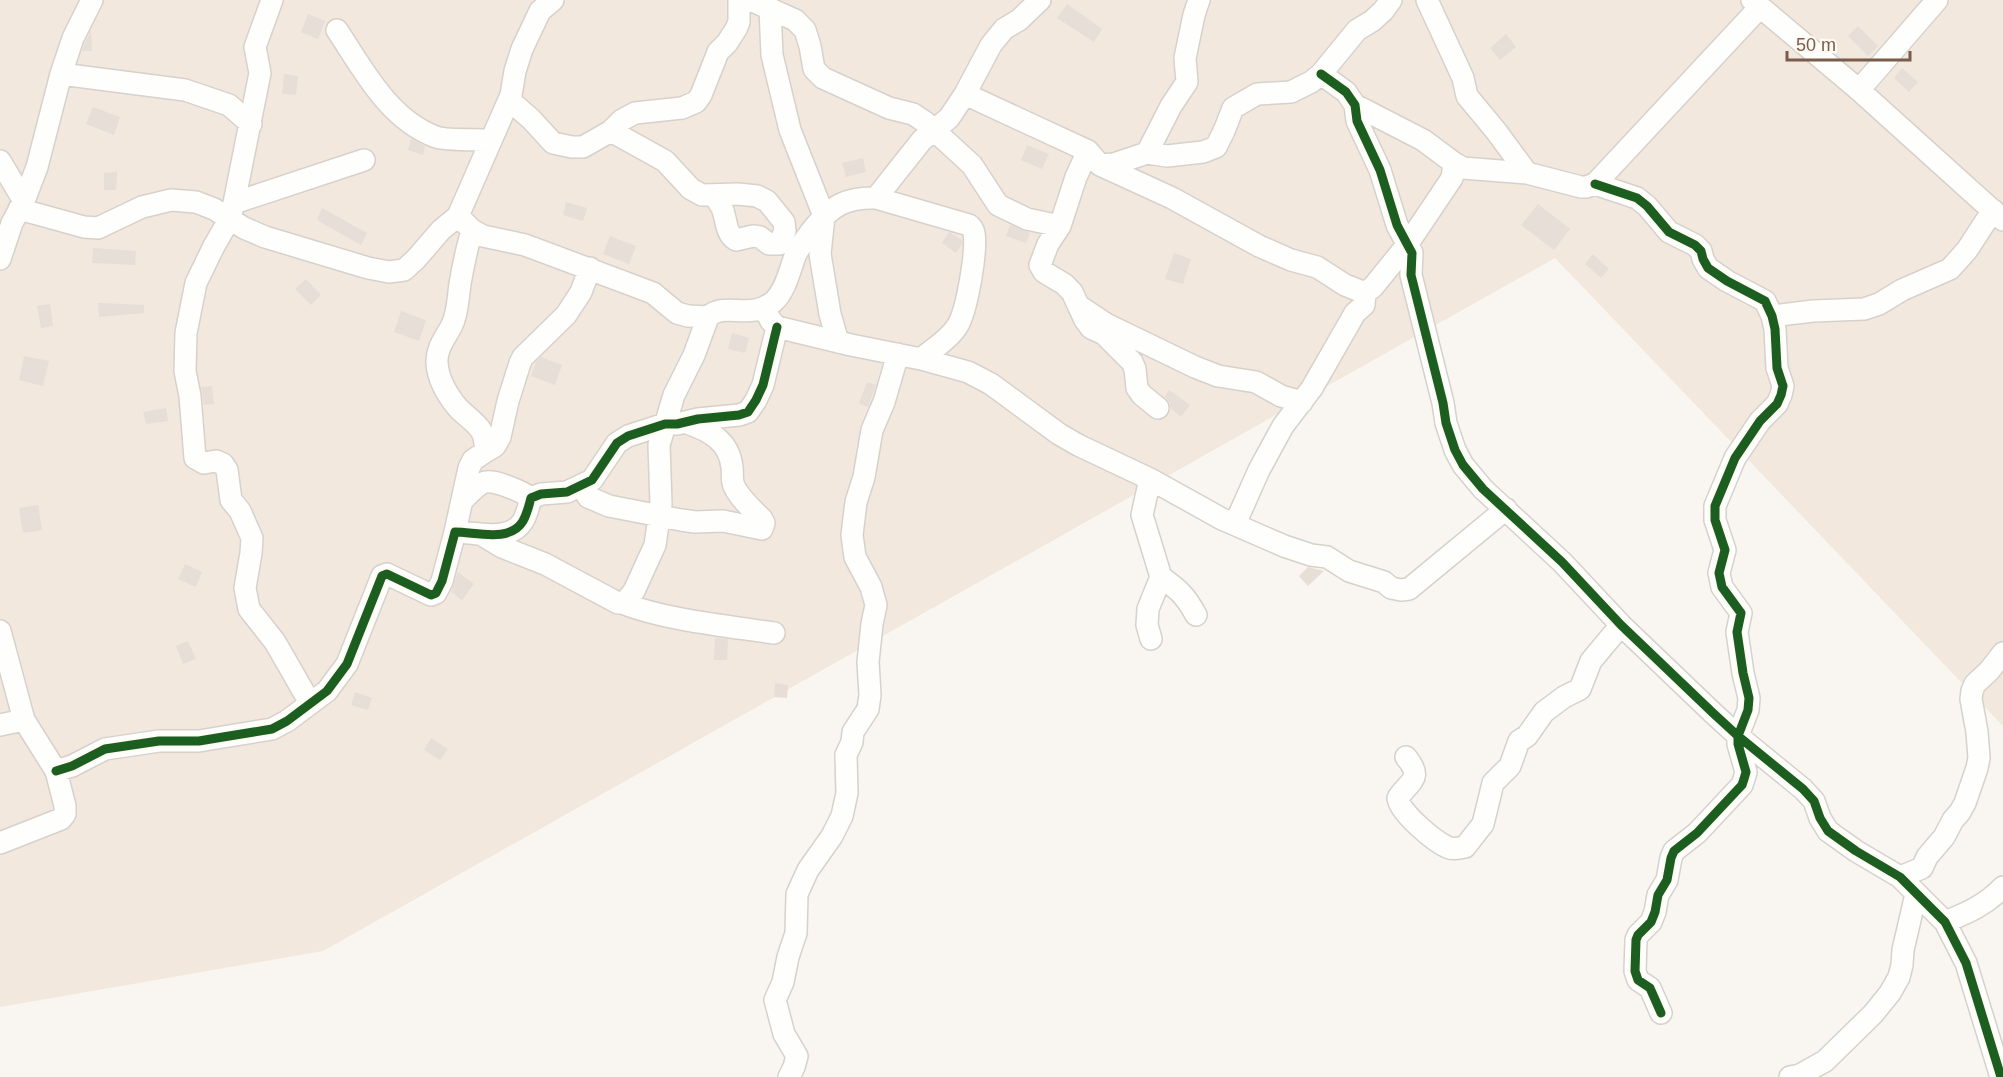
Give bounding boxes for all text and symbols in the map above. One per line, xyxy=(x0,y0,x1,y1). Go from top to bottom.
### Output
scale bar xyxy=(1787,24,1910,62)
text: 50 m xyxy=(1796,35,1836,55)

